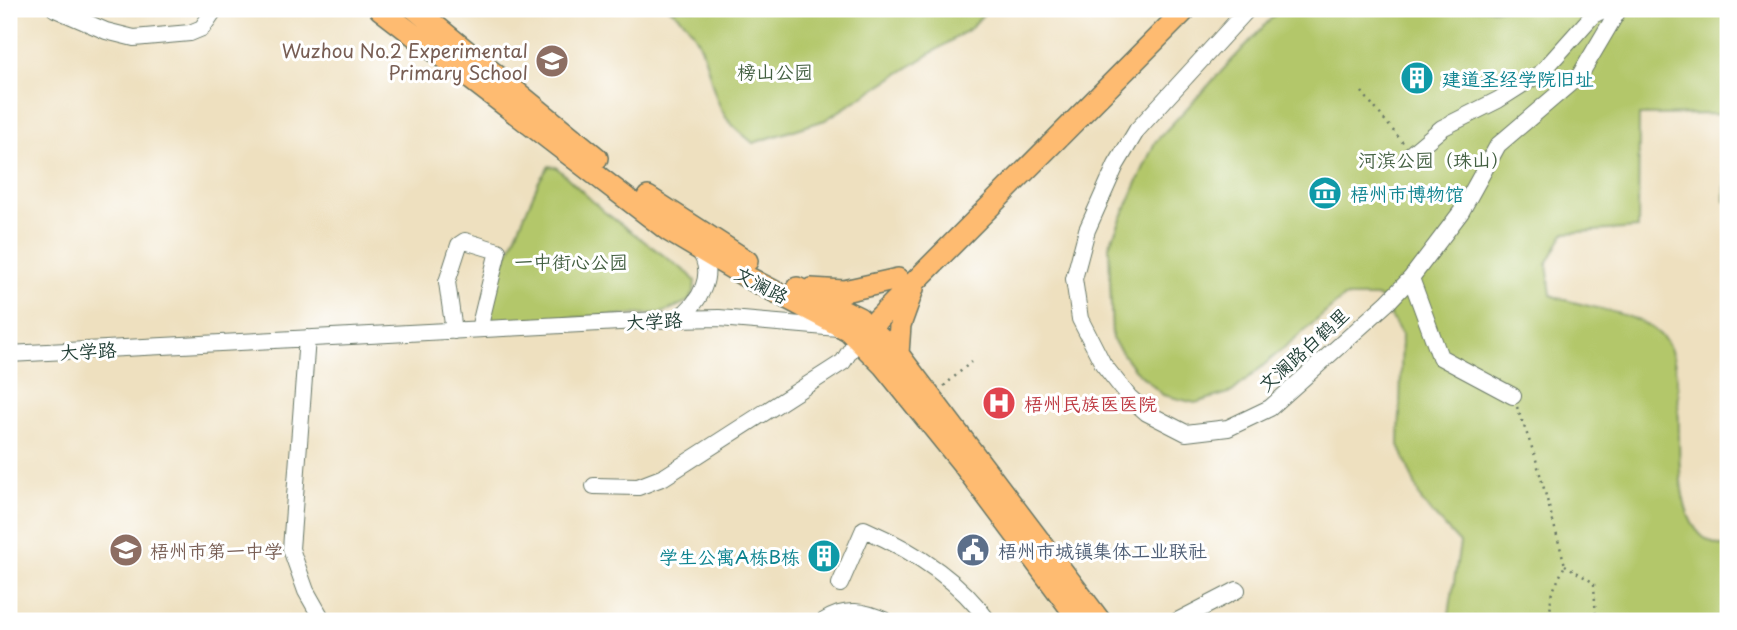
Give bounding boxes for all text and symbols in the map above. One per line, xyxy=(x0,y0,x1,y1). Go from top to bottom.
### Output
place label: Wuzhou No.2 Experimental Primary School xyxy=(282,36,528,86)
school or university icon: Wuzhou No.2 Experimental Primary School xyxy=(533,42,571,80)
park label: 榜山公园 xyxy=(737,57,813,85)
building icon: 建道圣经学院旧址 xyxy=(1398,59,1436,97)
place label: 建道圣经学院旧址 xyxy=(1442,64,1594,92)
park label: 河滨公园（珠山） xyxy=(1358,145,1510,173)
museum icon: 梧州市博物馆 xyxy=(1306,174,1344,212)
place label: 梧州市博物馆 xyxy=(1350,179,1464,207)
park label: 一中街心公园 xyxy=(514,247,628,275)
street label: 文澜路 xyxy=(730,258,794,310)
street label: 文澜路白鹤里 xyxy=(1251,300,1355,398)
street label: 大学路 xyxy=(625,305,683,335)
street label: 大学路 xyxy=(59,335,117,365)
hospital icon: 梧州民族医医院 xyxy=(980,384,1018,422)
place label: 梧州民族医医院 xyxy=(1024,389,1157,417)
school or university icon: 梧州市第一中学 xyxy=(107,531,145,569)
public building icon: 梧州市城镇集体工业联社 xyxy=(954,531,992,569)
place label: 梧州市第一中学 xyxy=(150,536,283,564)
place label: 梧州市城镇集体工业联社 xyxy=(998,536,1207,564)
building icon: 学生公寓A栋B栋 xyxy=(805,537,843,575)
place label: 学生公寓A栋B栋 xyxy=(659,542,800,570)

